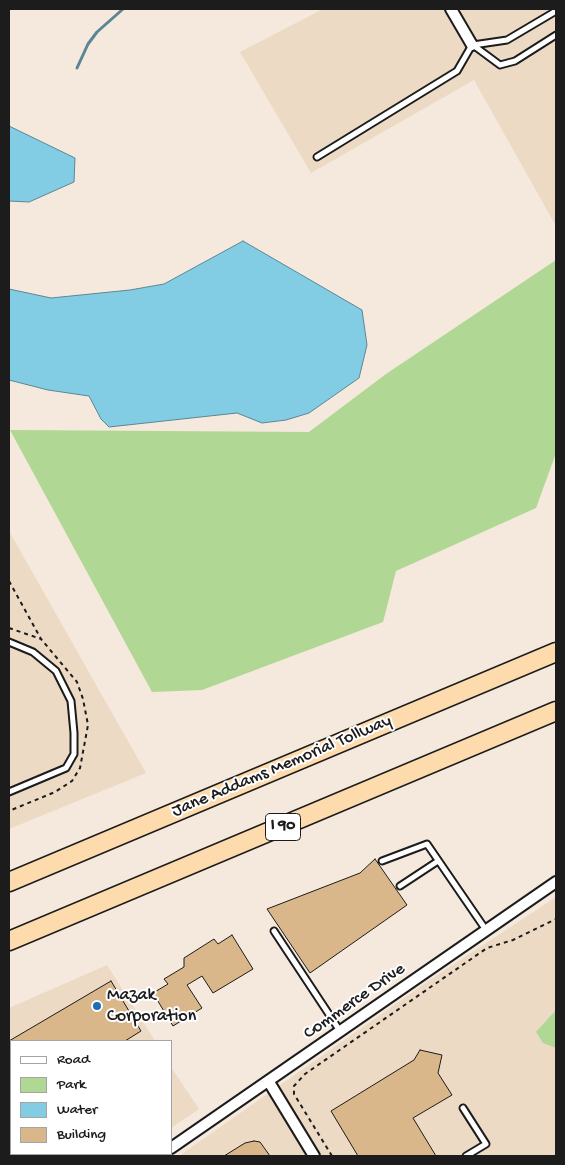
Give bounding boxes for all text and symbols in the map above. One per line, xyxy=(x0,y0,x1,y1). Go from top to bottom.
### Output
street label: Jane Addams Memorial Tollway xyxy=(169,711,395,823)
road number: I 90 xyxy=(266,814,300,840)
street label: Commerce Drive xyxy=(300,959,410,1045)
place label: Mazak Corporation xyxy=(107,985,196,1028)
marker: Mazak Corporation xyxy=(91,1000,103,1012)
legend xyxy=(10,1040,172,1155)
text: Road xyxy=(57,1051,90,1069)
text: Park xyxy=(57,1076,86,1094)
text: Water xyxy=(57,1101,97,1119)
text: Building xyxy=(57,1126,106,1144)

